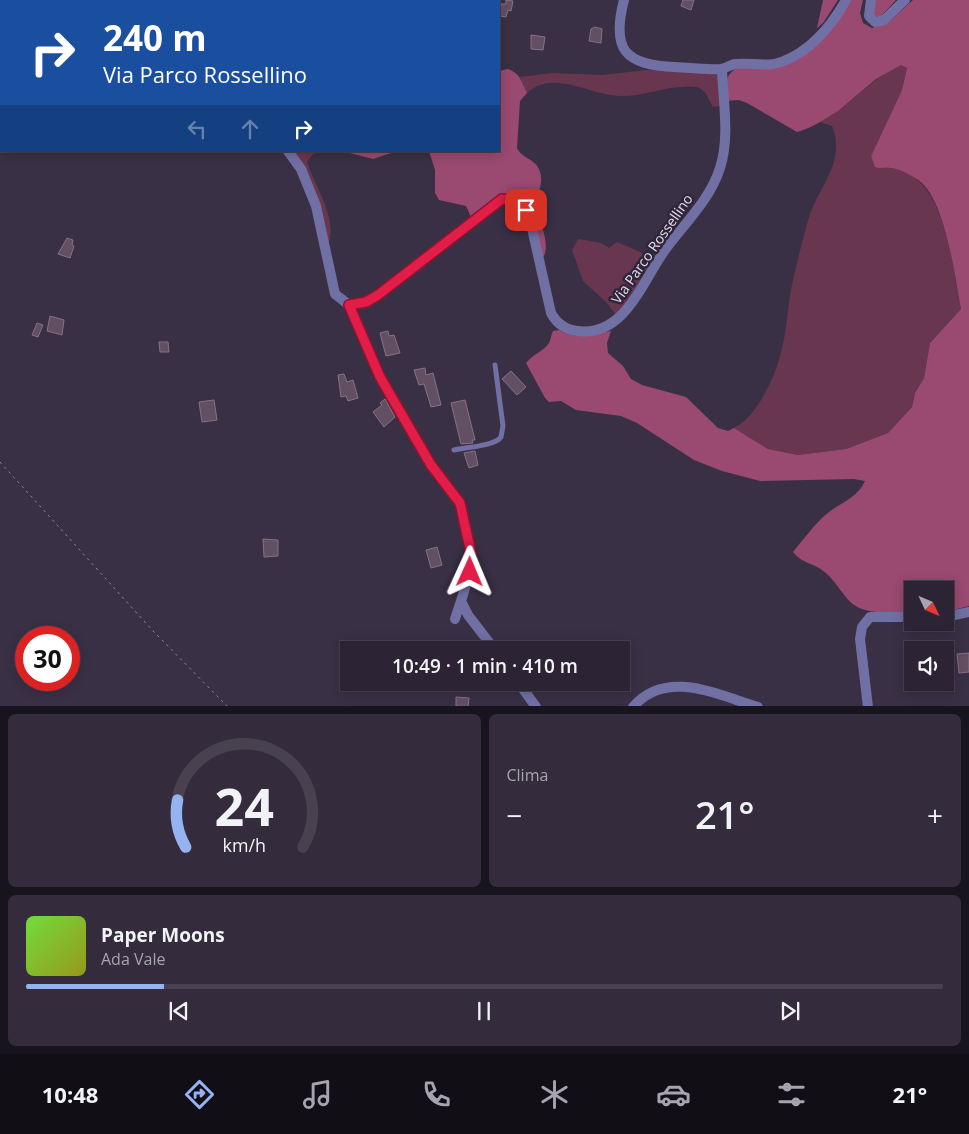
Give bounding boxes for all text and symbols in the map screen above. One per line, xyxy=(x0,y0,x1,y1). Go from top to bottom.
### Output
text: 240 m xyxy=(103,14,207,61)
icon: right xyxy=(20,20,85,85)
text: Via Parco Rossellino xyxy=(103,59,307,89)
icon: left xyxy=(183,115,211,143)
icon: ahead xyxy=(236,115,264,143)
icon: right xyxy=(289,115,317,143)
pin xyxy=(505,189,547,231)
street label: Via Parco Rossellino xyxy=(607,190,697,307)
icon: arrive xyxy=(512,196,540,224)
position arrow xyxy=(443,545,495,597)
north arrow xyxy=(904,581,954,631)
map controls xyxy=(904,581,954,691)
speed limit sign: 30 xyxy=(15,626,80,691)
button: sound xyxy=(904,641,954,691)
text: 10:49 · 1 min · 410 m xyxy=(392,653,578,679)
text: Clima xyxy=(507,764,548,786)
text: 24 xyxy=(215,770,274,841)
text: 21° xyxy=(695,788,755,840)
text: − xyxy=(507,796,523,834)
text: + xyxy=(927,796,943,834)
text: km/h xyxy=(223,833,266,857)
text: Paper Moons xyxy=(101,922,225,948)
text: Ada Vale xyxy=(101,948,165,970)
icon: previous xyxy=(165,997,193,1025)
icon: pause xyxy=(470,997,498,1025)
icon: next xyxy=(776,997,804,1025)
icon: directions xyxy=(182,1077,217,1112)
icon: music xyxy=(300,1077,335,1112)
icon: phone xyxy=(419,1077,454,1112)
icon: climate xyxy=(537,1077,572,1112)
icon: car xyxy=(656,1077,691,1112)
icon: filters xyxy=(774,1077,809,1112)
text: 10:48 xyxy=(42,1079,98,1109)
text: 21° xyxy=(893,1079,927,1109)

